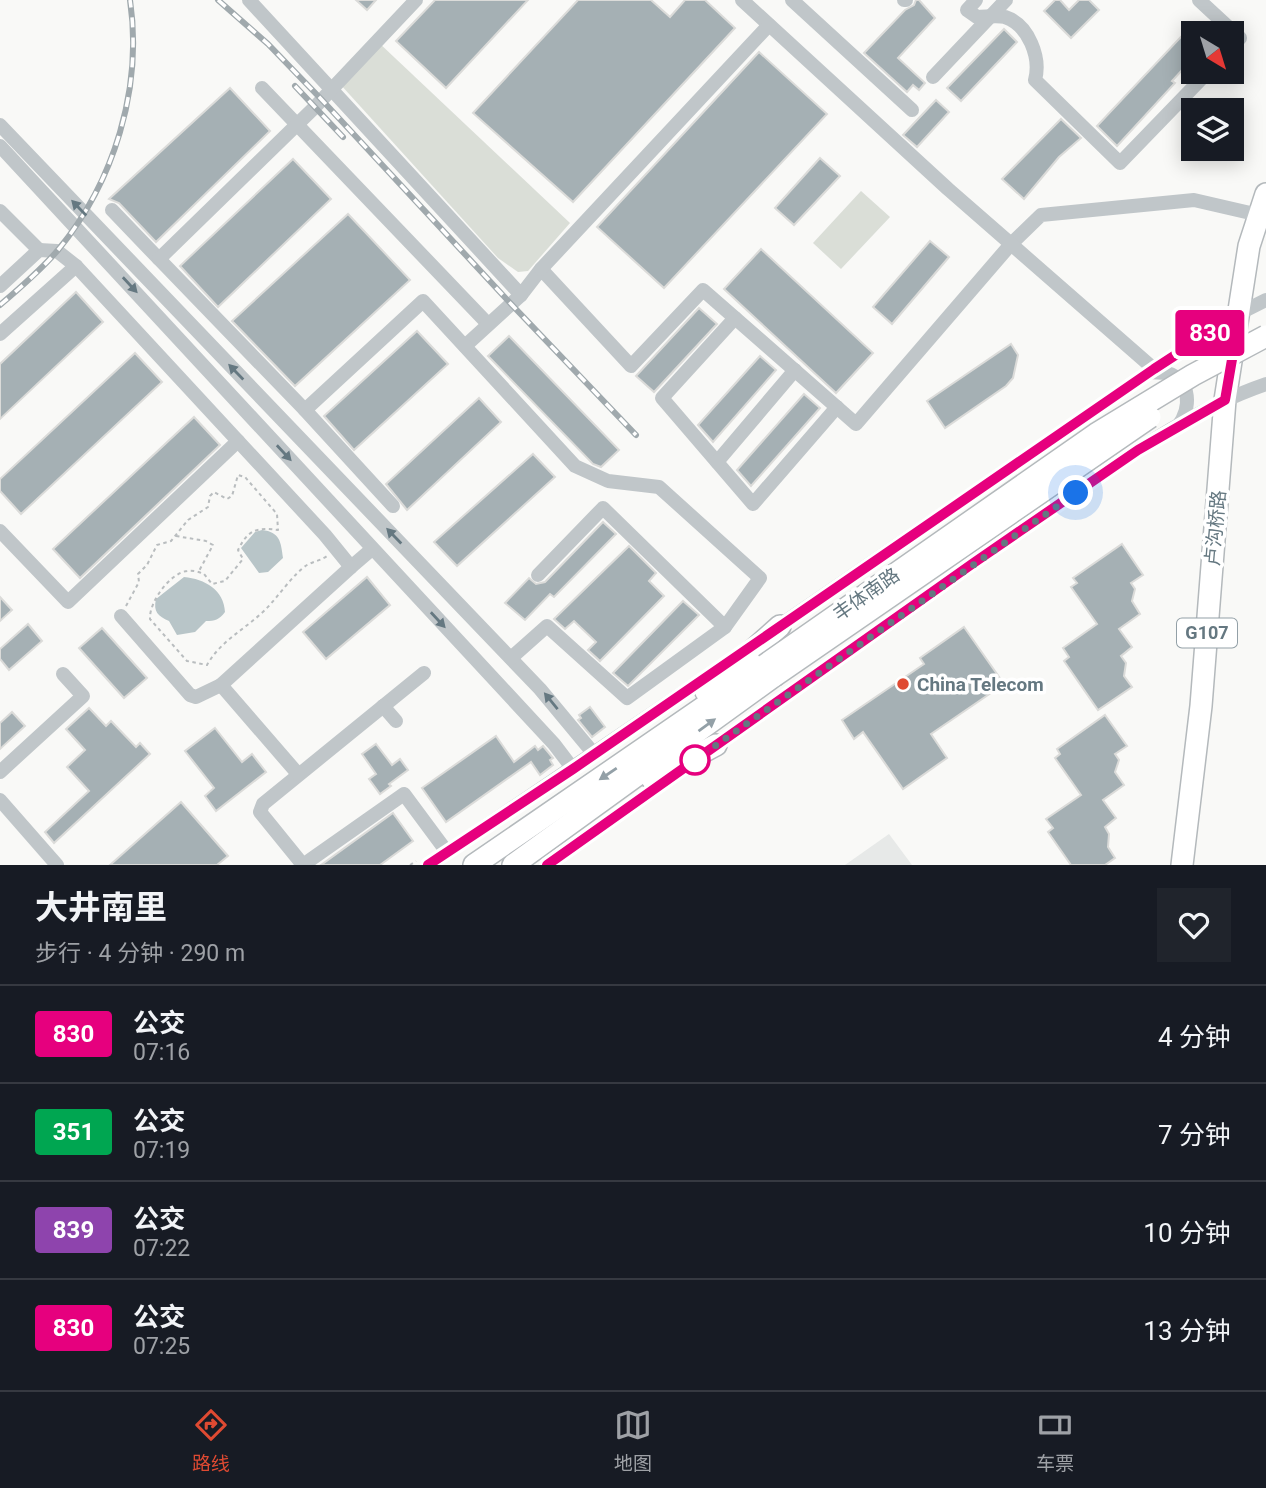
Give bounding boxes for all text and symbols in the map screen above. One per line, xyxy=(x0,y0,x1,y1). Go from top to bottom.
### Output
north arrow xyxy=(1181,21,1244,84)
map controls xyxy=(1181,21,1244,161)
button: layers xyxy=(1181,98,1244,161)
one-way arrow xyxy=(71,200,87,217)
one-way arrow xyxy=(122,276,138,293)
line badge: 830 xyxy=(1170,310,1250,356)
text: 830 xyxy=(1189,319,1231,347)
one-way arrow xyxy=(228,364,245,381)
one-way arrow xyxy=(276,444,292,462)
your location xyxy=(1058,475,1093,510)
street label: 卢沟桥路 xyxy=(1201,489,1230,567)
one-way arrow xyxy=(386,528,403,545)
street label: 丰体南路 xyxy=(829,563,904,626)
one-way arrow xyxy=(430,611,446,628)
road number: G107 xyxy=(1177,618,1237,648)
place label: China Telecom xyxy=(917,673,1044,696)
marker: China Telecom xyxy=(895,676,911,692)
one-way arrow xyxy=(543,693,558,711)
one-way arrow xyxy=(698,718,716,732)
unlabelled marker xyxy=(680,745,710,775)
one-way arrow xyxy=(598,767,618,780)
text: 大井南里 xyxy=(35,888,167,927)
button: heart xyxy=(1157,888,1231,962)
text: 步行 · 4 分钟 · 290 m xyxy=(35,940,245,967)
text: 公交 xyxy=(133,1008,185,1038)
text: 830 xyxy=(53,1020,94,1048)
text: 4 分钟 xyxy=(1158,1022,1231,1052)
text: 07:16 xyxy=(133,1039,190,1066)
text: 公交 xyxy=(133,1106,185,1136)
text: 351 xyxy=(53,1118,94,1146)
text: 7 分钟 xyxy=(1158,1120,1231,1150)
text: 07:19 xyxy=(133,1137,190,1164)
text: 公交 xyxy=(133,1204,185,1234)
text: 839 xyxy=(53,1216,94,1244)
text: 10 分钟 xyxy=(1143,1218,1231,1248)
text: 07:22 xyxy=(133,1235,190,1262)
text: 公交 xyxy=(133,1302,185,1332)
text: 830 xyxy=(53,1314,94,1342)
text: 13 分钟 xyxy=(1143,1316,1231,1346)
text: 07:25 xyxy=(133,1333,190,1360)
tab: 路线 xyxy=(192,1406,230,1475)
tab: 地图 xyxy=(614,1406,652,1475)
tab: 车票 xyxy=(1036,1406,1074,1475)

